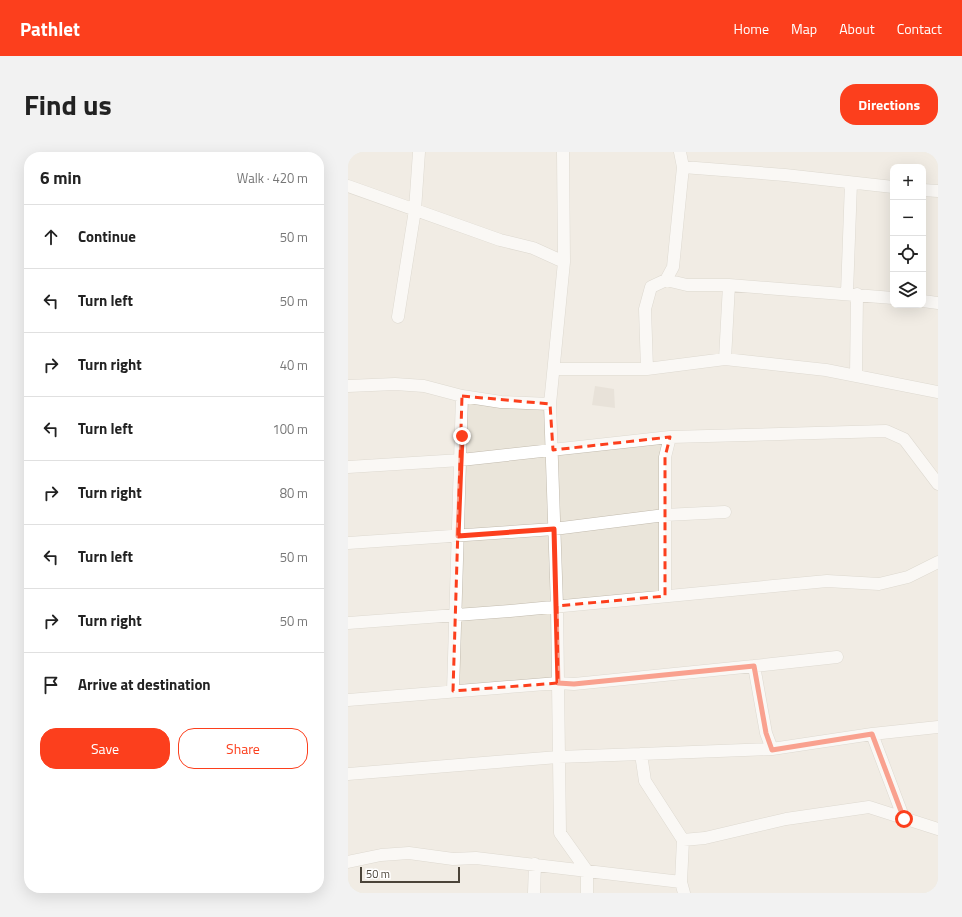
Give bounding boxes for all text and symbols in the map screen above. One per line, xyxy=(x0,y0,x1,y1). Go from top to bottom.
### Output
text: Pathlet xyxy=(20,14,80,43)
text: Home xyxy=(734,18,769,39)
text: Map xyxy=(791,18,817,39)
text: About xyxy=(839,18,875,39)
text: Contact xyxy=(897,18,942,39)
text: Find us xyxy=(24,83,112,126)
button: Directions xyxy=(840,84,938,125)
map controls xyxy=(890,164,926,308)
button: + xyxy=(890,164,926,200)
text: 6 min xyxy=(40,165,81,191)
text: Walk · 420 m xyxy=(237,168,308,188)
button: − xyxy=(890,200,926,236)
text: Continue xyxy=(78,225,136,248)
icon: ahead xyxy=(40,226,62,248)
text: 50 m xyxy=(280,227,308,247)
button: locate xyxy=(890,236,926,272)
button: layers xyxy=(890,272,926,308)
text: Turn left xyxy=(78,289,133,312)
icon: left xyxy=(40,290,62,312)
text: 50 m xyxy=(280,291,308,311)
text: Turn right xyxy=(78,353,142,376)
icon: right xyxy=(40,354,62,376)
text: 40 m xyxy=(280,355,308,375)
text: Turn left xyxy=(78,417,133,440)
icon: left xyxy=(40,418,62,440)
text: 100 m xyxy=(272,419,308,439)
route end xyxy=(453,427,471,445)
text: Turn right xyxy=(78,481,142,504)
icon: right xyxy=(40,482,62,504)
text: 80 m xyxy=(280,483,308,503)
text: Turn left xyxy=(78,545,133,568)
icon: left xyxy=(40,546,62,568)
text: 50 m xyxy=(280,547,308,567)
text: Turn right xyxy=(78,609,142,632)
icon: right xyxy=(40,610,62,632)
text: 50 m xyxy=(280,611,308,631)
text: Arrive at destination xyxy=(78,673,211,696)
icon: arrive xyxy=(40,674,62,696)
button: Save xyxy=(40,728,170,769)
button: Share xyxy=(178,728,308,769)
route start xyxy=(895,810,913,828)
scale bar xyxy=(360,865,460,884)
text: 50 m xyxy=(366,866,390,882)

